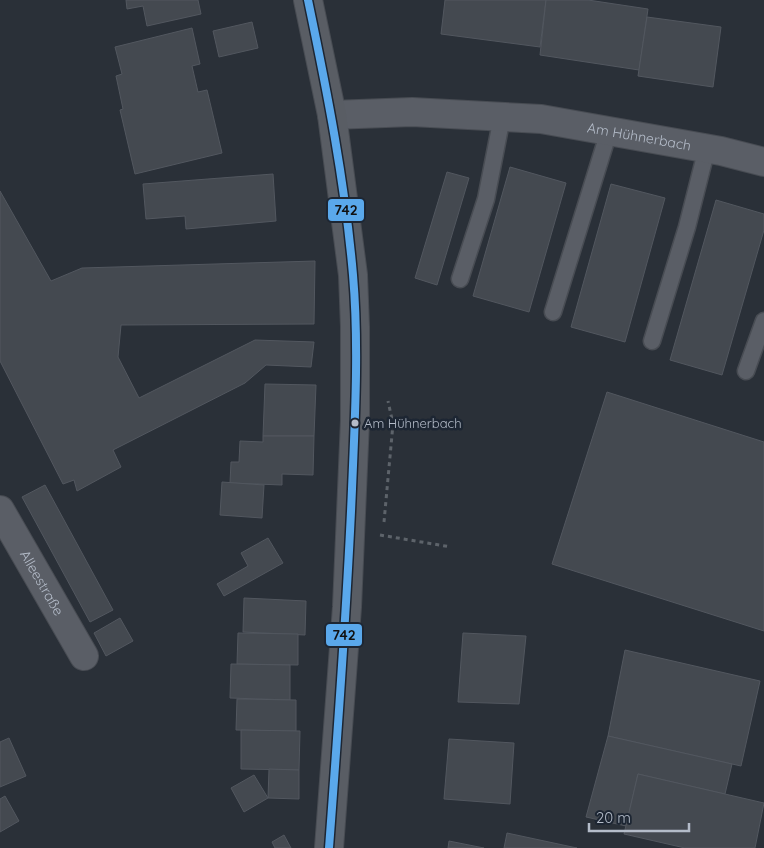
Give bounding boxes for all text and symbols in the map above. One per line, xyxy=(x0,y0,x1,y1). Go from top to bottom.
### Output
street label: Am Hühnerbach xyxy=(586,118,693,155)
line badge: 742 xyxy=(327,198,365,222)
text: 742 xyxy=(334,201,358,219)
place label: Am Hühnerbach xyxy=(364,415,462,431)
marker: Am Hühnerbach xyxy=(350,418,360,428)
street label: Alleestraße xyxy=(16,547,68,619)
line badge: 742 xyxy=(325,623,363,647)
text: 742 xyxy=(332,626,356,644)
scale bar xyxy=(589,800,689,832)
text: 20 m xyxy=(596,808,631,827)

